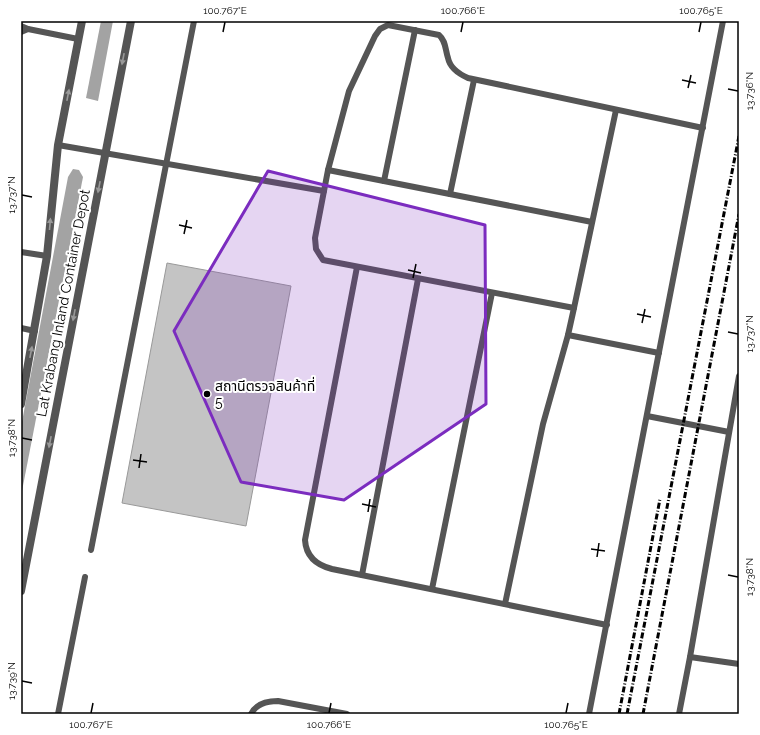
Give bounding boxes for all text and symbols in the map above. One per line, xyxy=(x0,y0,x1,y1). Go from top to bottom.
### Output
text: 100.767°E xyxy=(203,5,247,16)
text: 100.766°E xyxy=(441,5,485,16)
text: 100.765°E xyxy=(679,5,723,16)
one-way arrow xyxy=(120,53,126,65)
text: 13.736°N xyxy=(744,72,755,110)
one-way arrow xyxy=(65,89,71,101)
text: 13.737°N xyxy=(6,176,17,214)
one-way arrow xyxy=(95,181,101,193)
street label: Lat Krabang Inland Container Depot xyxy=(33,188,93,418)
one-way arrow xyxy=(47,218,54,230)
one-way arrow xyxy=(71,308,77,321)
text: 13.737°N xyxy=(744,315,755,353)
one-way arrow xyxy=(28,346,34,358)
place label: สถานีตรวจสินค้าที่ 5 xyxy=(215,376,315,410)
marker: สถานีตรวจสินค้าที่ 5 xyxy=(202,389,212,399)
text: 13.738°N xyxy=(6,419,17,457)
one-way arrow xyxy=(46,436,52,448)
text: 13.738°N xyxy=(744,558,755,596)
text: 13.739°N xyxy=(6,662,17,700)
text: 100.767°E xyxy=(69,719,113,730)
text: 100.766°E xyxy=(307,719,351,730)
text: 100.765°E xyxy=(544,719,588,730)

